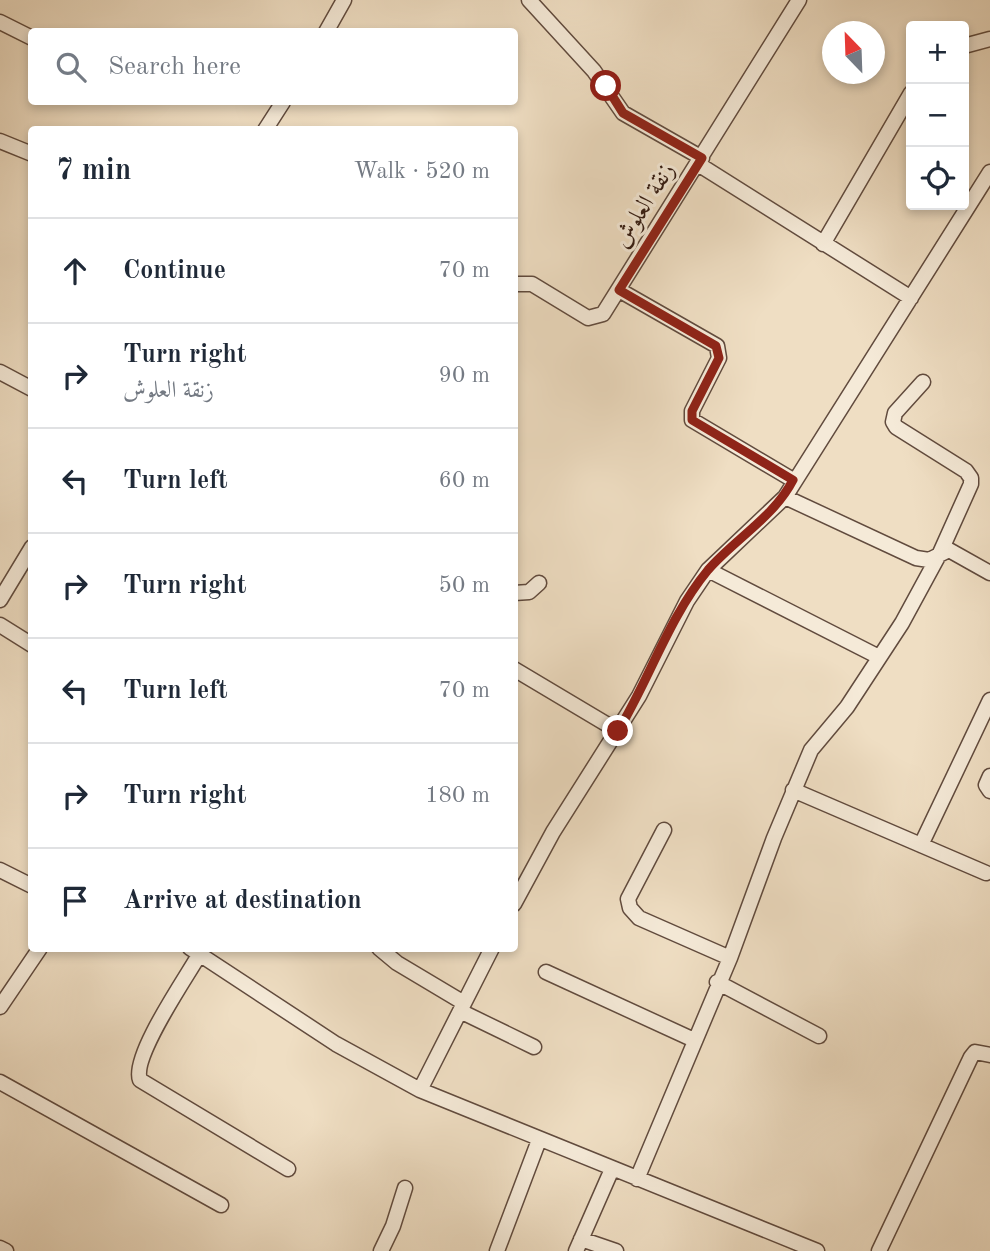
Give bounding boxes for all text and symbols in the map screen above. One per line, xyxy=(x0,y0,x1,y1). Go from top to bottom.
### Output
north arrow xyxy=(822,21,885,84)
map controls xyxy=(906,21,969,210)
button: + xyxy=(906,21,969,84)
search box xyxy=(28,28,518,105)
icon: search xyxy=(52,48,90,86)
text: Search here xyxy=(108,54,241,80)
route start xyxy=(590,70,621,101)
button: − xyxy=(906,84,969,147)
button: locate xyxy=(906,147,969,210)
text: 7 min xyxy=(56,156,131,186)
street label: زنقة العلوش xyxy=(610,159,681,253)
text: Walk · 520 m xyxy=(354,160,490,183)
icon: ahead xyxy=(56,252,94,290)
text: Continue xyxy=(123,258,226,284)
text: 70 m xyxy=(439,259,490,282)
text: Turn right xyxy=(123,342,246,368)
icon: right xyxy=(56,357,94,395)
text: 90 m xyxy=(439,364,490,387)
text: زنقة العلوش xyxy=(123,379,214,402)
icon: left xyxy=(56,462,94,500)
text: Turn left xyxy=(123,468,228,494)
text: 60 m xyxy=(439,469,490,492)
icon: right xyxy=(56,567,94,605)
text: Turn right xyxy=(123,573,246,599)
text: 50 m xyxy=(439,574,490,597)
icon: left xyxy=(56,672,94,710)
text: Turn left xyxy=(123,678,228,704)
text: 70 m xyxy=(439,679,490,702)
route end xyxy=(602,715,633,746)
icon: right xyxy=(56,777,94,815)
text: Turn right xyxy=(123,783,246,809)
text: 180 m xyxy=(425,784,490,807)
icon: arrive xyxy=(56,882,94,920)
text: Arrive at destination xyxy=(123,888,362,914)

